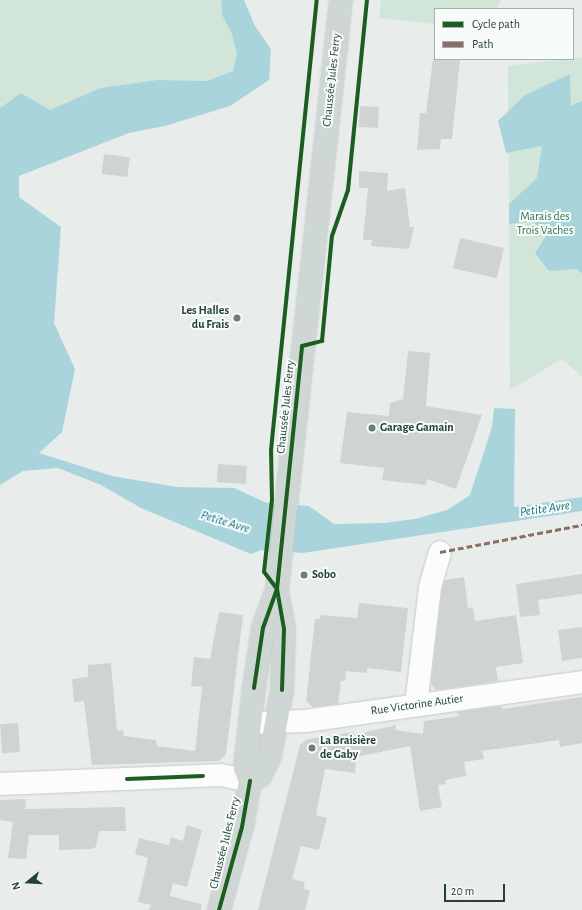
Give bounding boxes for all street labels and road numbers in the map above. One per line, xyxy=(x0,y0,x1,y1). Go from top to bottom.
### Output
street label: Chaussée Jules Ferry xyxy=(320,32,344,128)
street label: Chaussée Jules Ferry xyxy=(274,359,298,455)
street label: Rue Victorine Autier xyxy=(370,691,464,719)
street label: Chaussée Jules Ferry xyxy=(207,796,243,890)

